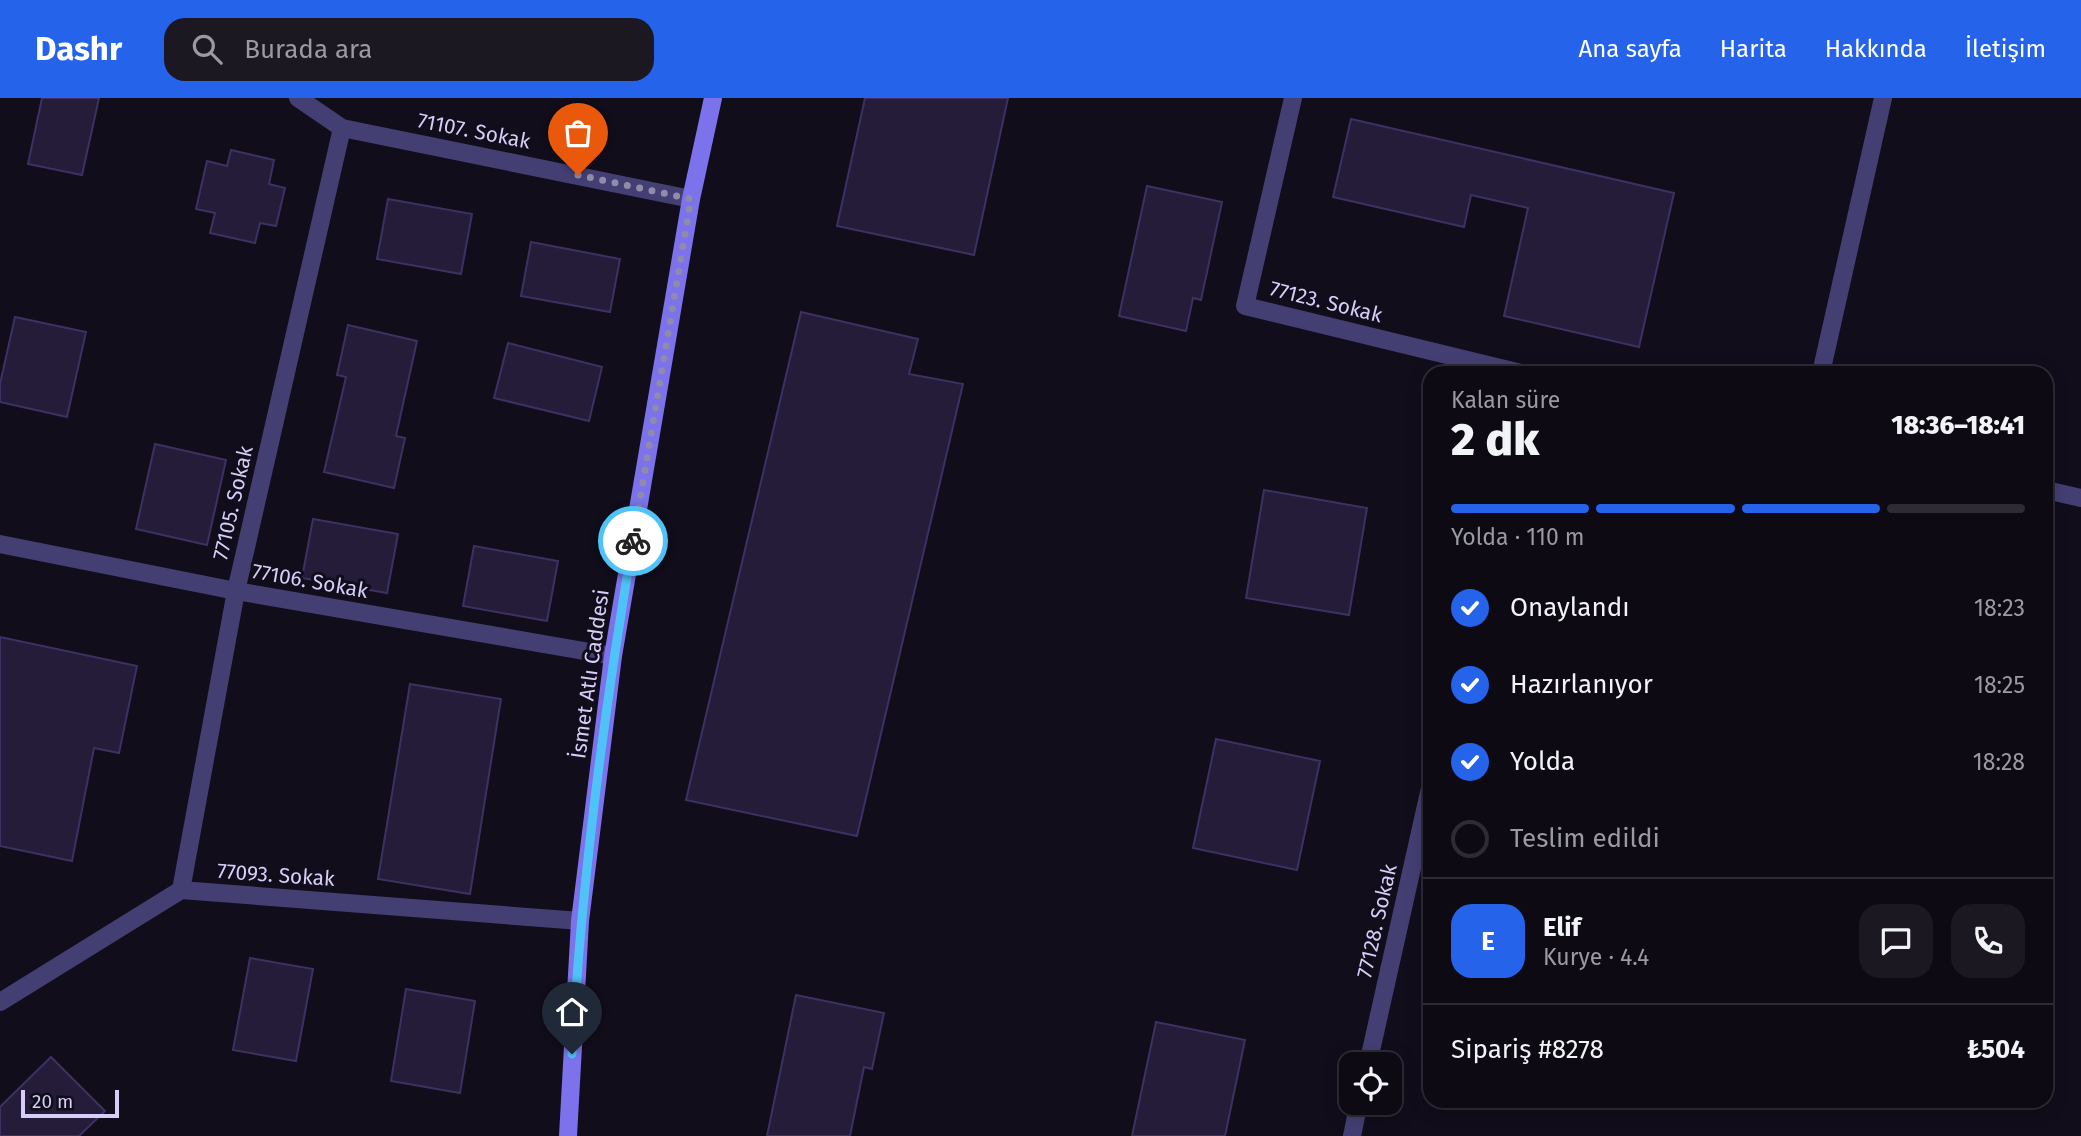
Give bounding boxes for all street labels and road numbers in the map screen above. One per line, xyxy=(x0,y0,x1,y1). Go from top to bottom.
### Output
street label: 71107. Sokak xyxy=(415,107,533,155)
street label: 77123. Sokak xyxy=(1267,275,1385,329)
street label: 77105. Sokak xyxy=(207,443,259,563)
street label: 77106. Sokak xyxy=(250,558,370,604)
street label: İsmet Atlı Caddesi xyxy=(565,588,615,760)
street label: 77093. Sokak xyxy=(216,858,336,892)
street label: 77128. Sokak xyxy=(1351,861,1403,981)

